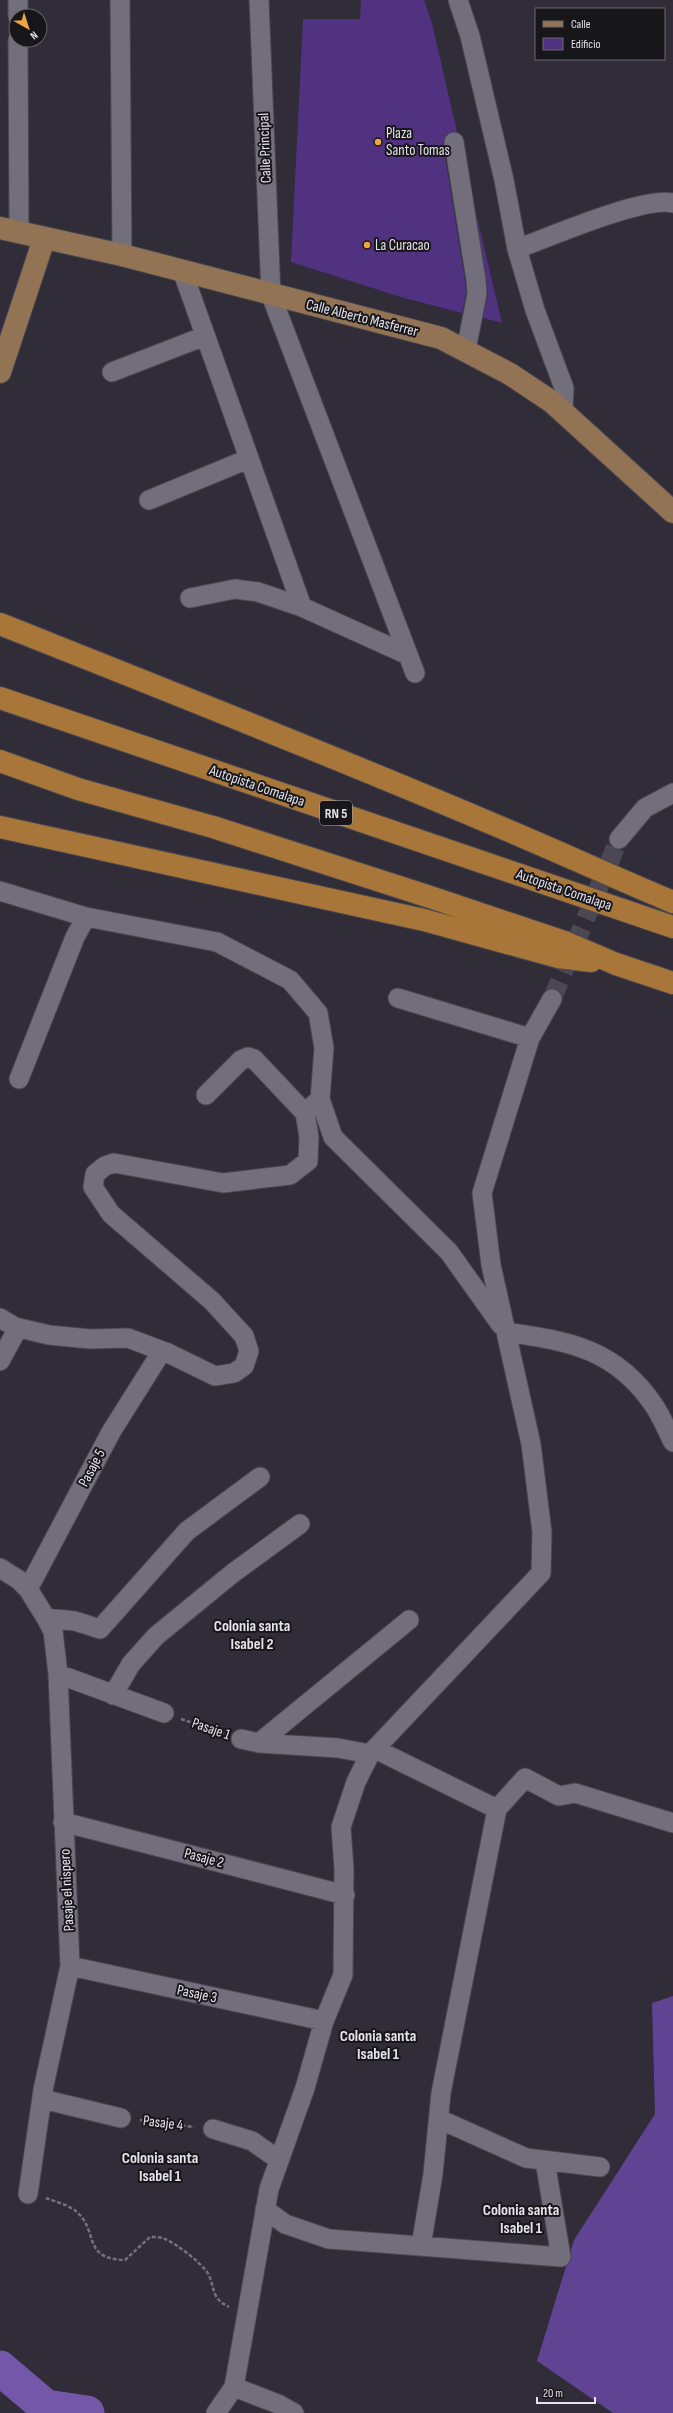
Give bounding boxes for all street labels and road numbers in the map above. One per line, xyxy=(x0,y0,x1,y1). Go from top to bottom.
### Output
street label: Calle Principal xyxy=(254,113,276,183)
street label: Calle Alberto Masferrer xyxy=(304,295,421,341)
street label: Autopista Comalapa xyxy=(206,760,307,811)
road number: RN 5 xyxy=(320,801,352,825)
street label: Autopista Comalapa xyxy=(513,864,614,915)
street label: Pasaje 5 xyxy=(74,1446,110,1490)
street label: Pasaje 1 xyxy=(189,1714,233,1745)
street label: Pasaje 2 xyxy=(182,1844,226,1872)
street label: Pasaje el nispero xyxy=(55,1848,79,1932)
street label: Pasaje 3 xyxy=(175,1981,219,2007)
street label: Pasaje 4 xyxy=(142,2111,184,2135)

